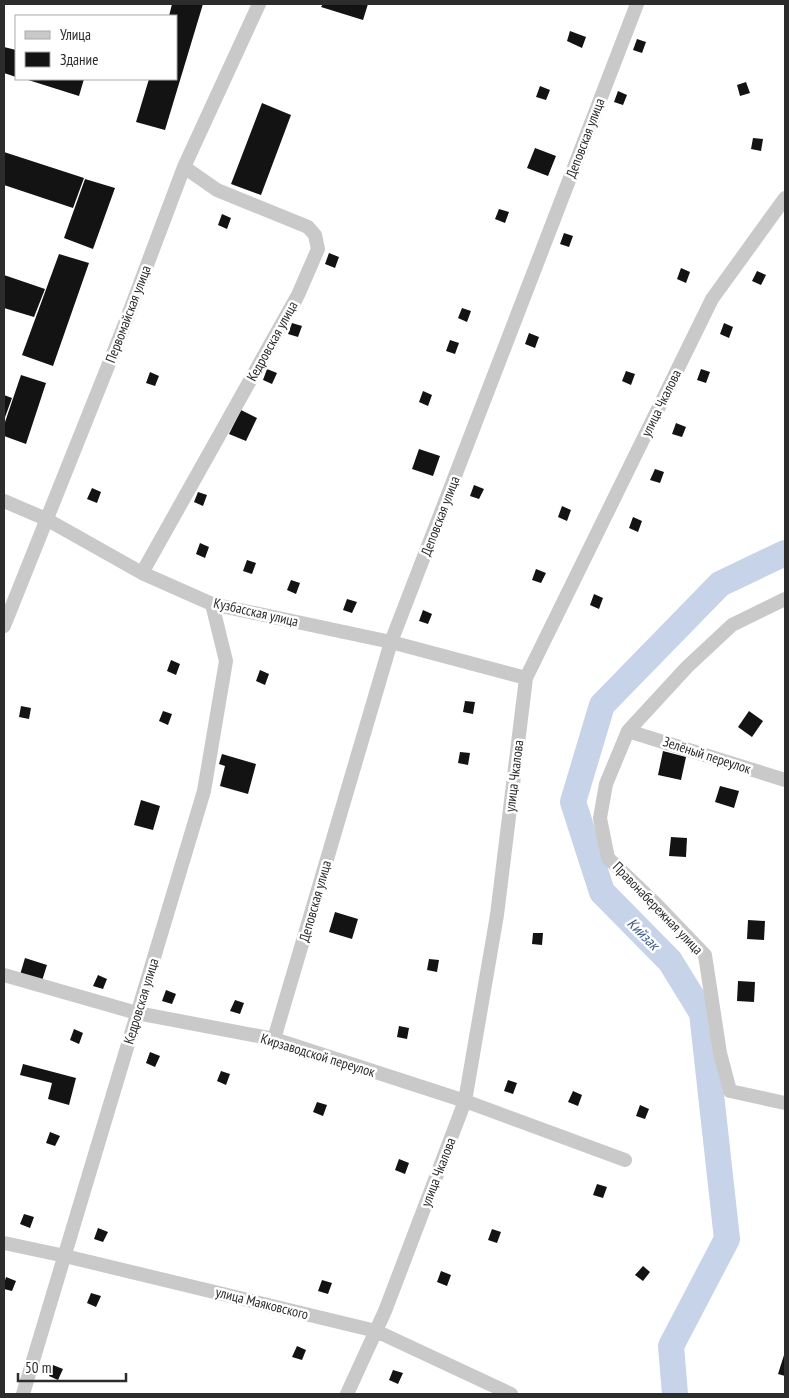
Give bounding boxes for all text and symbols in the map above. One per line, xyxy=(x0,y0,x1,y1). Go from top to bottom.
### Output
legend xyxy=(15,15,178,80)
text: Улица xyxy=(60,25,91,44)
text: Здание xyxy=(60,50,98,69)
street label: Деповская улица xyxy=(562,96,608,180)
street label: Первомайская улица xyxy=(101,263,155,365)
street label: Кедровская улица xyxy=(243,298,301,384)
street label: улица Чкалова xyxy=(637,366,685,440)
street label: Деповская улица xyxy=(417,474,463,558)
street label: Кузбасская улица xyxy=(212,594,300,630)
street label: Зелёный переулок xyxy=(661,732,754,778)
street label: улица Чкалова xyxy=(501,739,527,813)
street label: Деповская улица xyxy=(295,858,335,944)
street label: Правонабережная улица xyxy=(609,858,707,958)
water label: Кийзак xyxy=(623,914,665,955)
street label: Кедровская улица xyxy=(119,956,163,1046)
street label: Кирзаводской переулок xyxy=(259,1029,378,1081)
street label: улица Чкалова xyxy=(417,1135,459,1209)
street label: улица Маяковского xyxy=(214,1283,310,1323)
scale bar xyxy=(18,1350,125,1382)
text: 50 m xyxy=(25,1358,51,1377)

